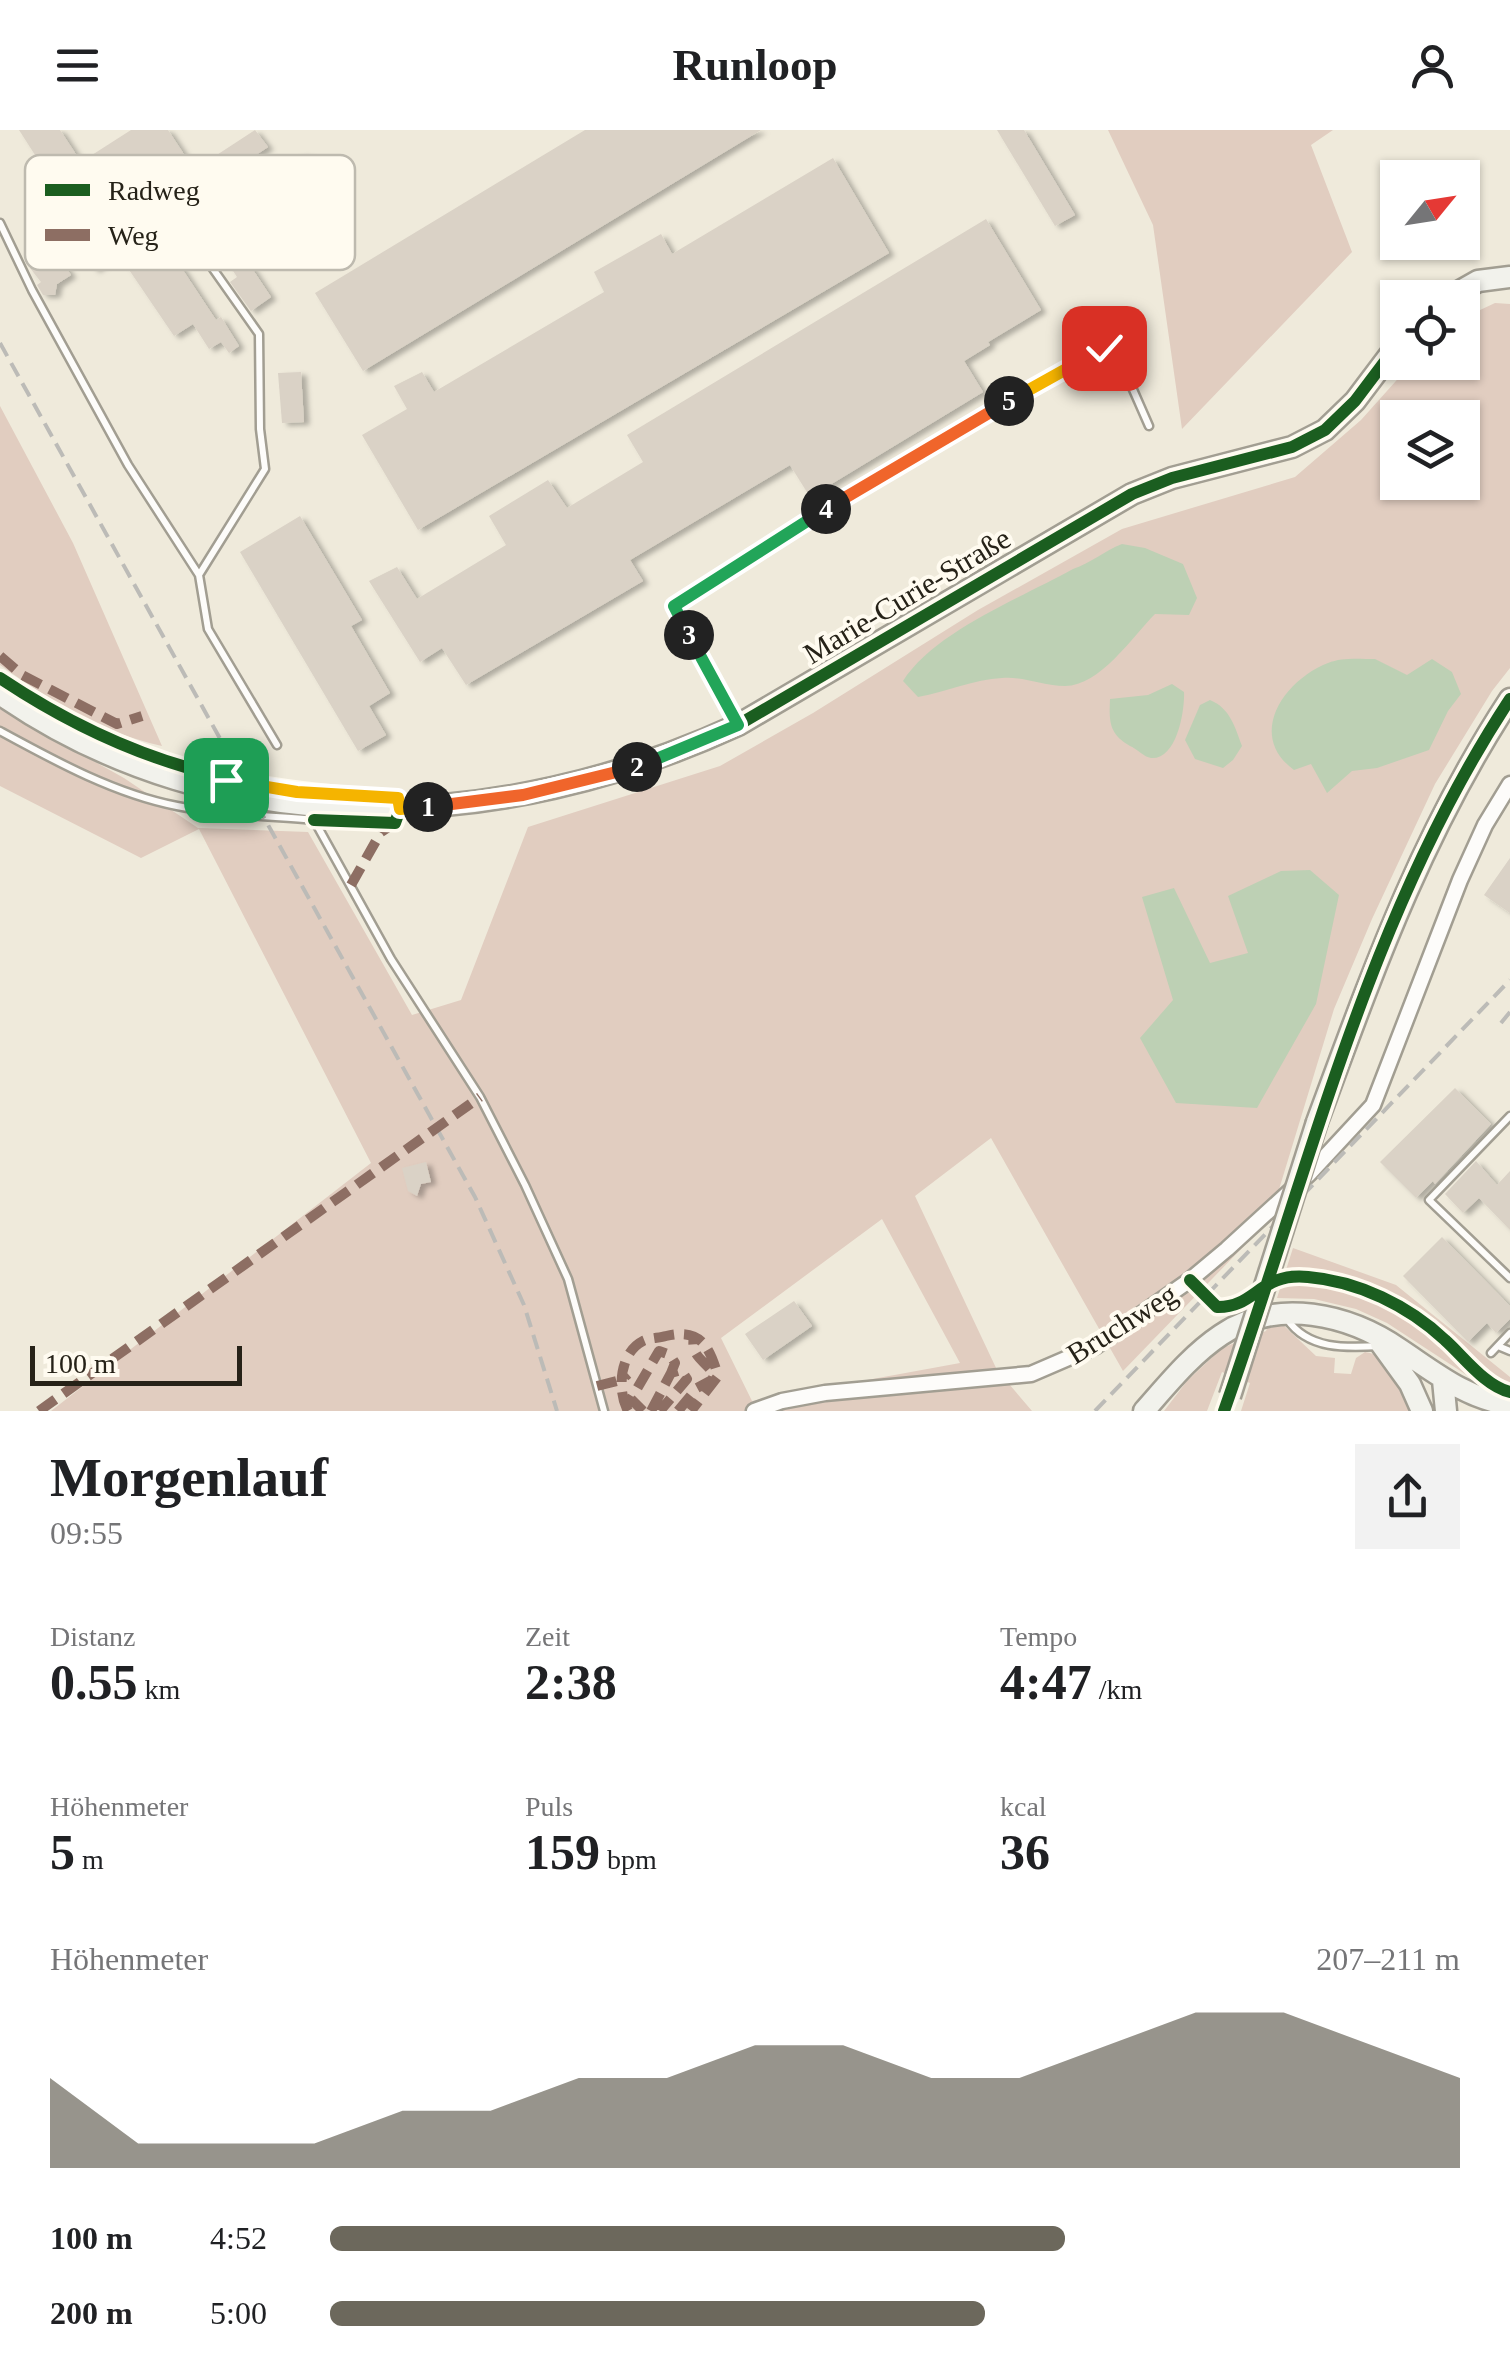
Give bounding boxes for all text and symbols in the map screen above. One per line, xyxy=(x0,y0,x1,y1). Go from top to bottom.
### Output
icon: menu xyxy=(50,38,105,93)
icon: person xyxy=(1405,38,1460,93)
text: Runloop xyxy=(672,40,838,90)
legend xyxy=(25,155,355,270)
north arrow xyxy=(1380,160,1480,260)
map controls xyxy=(1380,160,1480,500)
text: Radweg xyxy=(108,175,200,206)
text: Weg xyxy=(108,220,159,251)
button: locate xyxy=(1380,280,1480,380)
pin xyxy=(1062,306,1147,391)
icon: check xyxy=(1077,321,1132,376)
pin: 5 xyxy=(984,376,1034,426)
text: 5 xyxy=(1002,385,1016,416)
button: layers xyxy=(1380,400,1480,500)
pin: 4 xyxy=(801,484,851,534)
text: 4 xyxy=(819,493,833,524)
street label: Marie-Curie-Straße xyxy=(798,521,1016,670)
pin: 3 xyxy=(664,610,714,660)
text: 3 xyxy=(682,619,696,650)
pin xyxy=(184,738,269,823)
pin: 2 xyxy=(612,742,662,792)
text: 2 xyxy=(630,751,644,782)
icon: arrive xyxy=(199,753,254,808)
pin: 1 xyxy=(403,782,453,832)
text: 1 xyxy=(421,791,435,822)
street label: Bruchweg xyxy=(1061,1277,1183,1370)
scale bar xyxy=(30,1341,242,1386)
text: 100 m xyxy=(45,1348,116,1379)
button: share xyxy=(1355,1444,1460,1549)
text: Morgenlauf xyxy=(50,1447,328,1508)
text: 09:55 xyxy=(50,1515,123,1551)
text: Distanz xyxy=(50,1621,136,1652)
text: Zeit xyxy=(525,1621,570,1652)
text: Tempo xyxy=(1000,1621,1077,1652)
text: 0.55 xyxy=(50,1654,138,1710)
text: 2:38 xyxy=(525,1654,617,1710)
text: 4:47 xyxy=(1000,1654,1092,1710)
text: km xyxy=(138,1674,180,1705)
text: /km xyxy=(1092,1674,1142,1705)
text: Höhenmeter xyxy=(50,1791,188,1822)
text: Puls xyxy=(525,1791,573,1822)
text: kcal xyxy=(1000,1791,1047,1822)
text: 5 xyxy=(50,1824,75,1880)
text: 159 xyxy=(525,1824,600,1880)
text: 36 xyxy=(1000,1824,1050,1880)
text: m xyxy=(75,1844,104,1875)
text: bpm xyxy=(600,1844,657,1875)
text: Höhenmeter xyxy=(50,1941,208,1977)
text: 207–211 m xyxy=(1316,1941,1460,1977)
text: 100 m xyxy=(50,2220,133,2256)
text: 4:52 xyxy=(210,2220,267,2256)
text: 200 m xyxy=(50,2295,133,2331)
text: 5:00 xyxy=(210,2295,267,2331)

